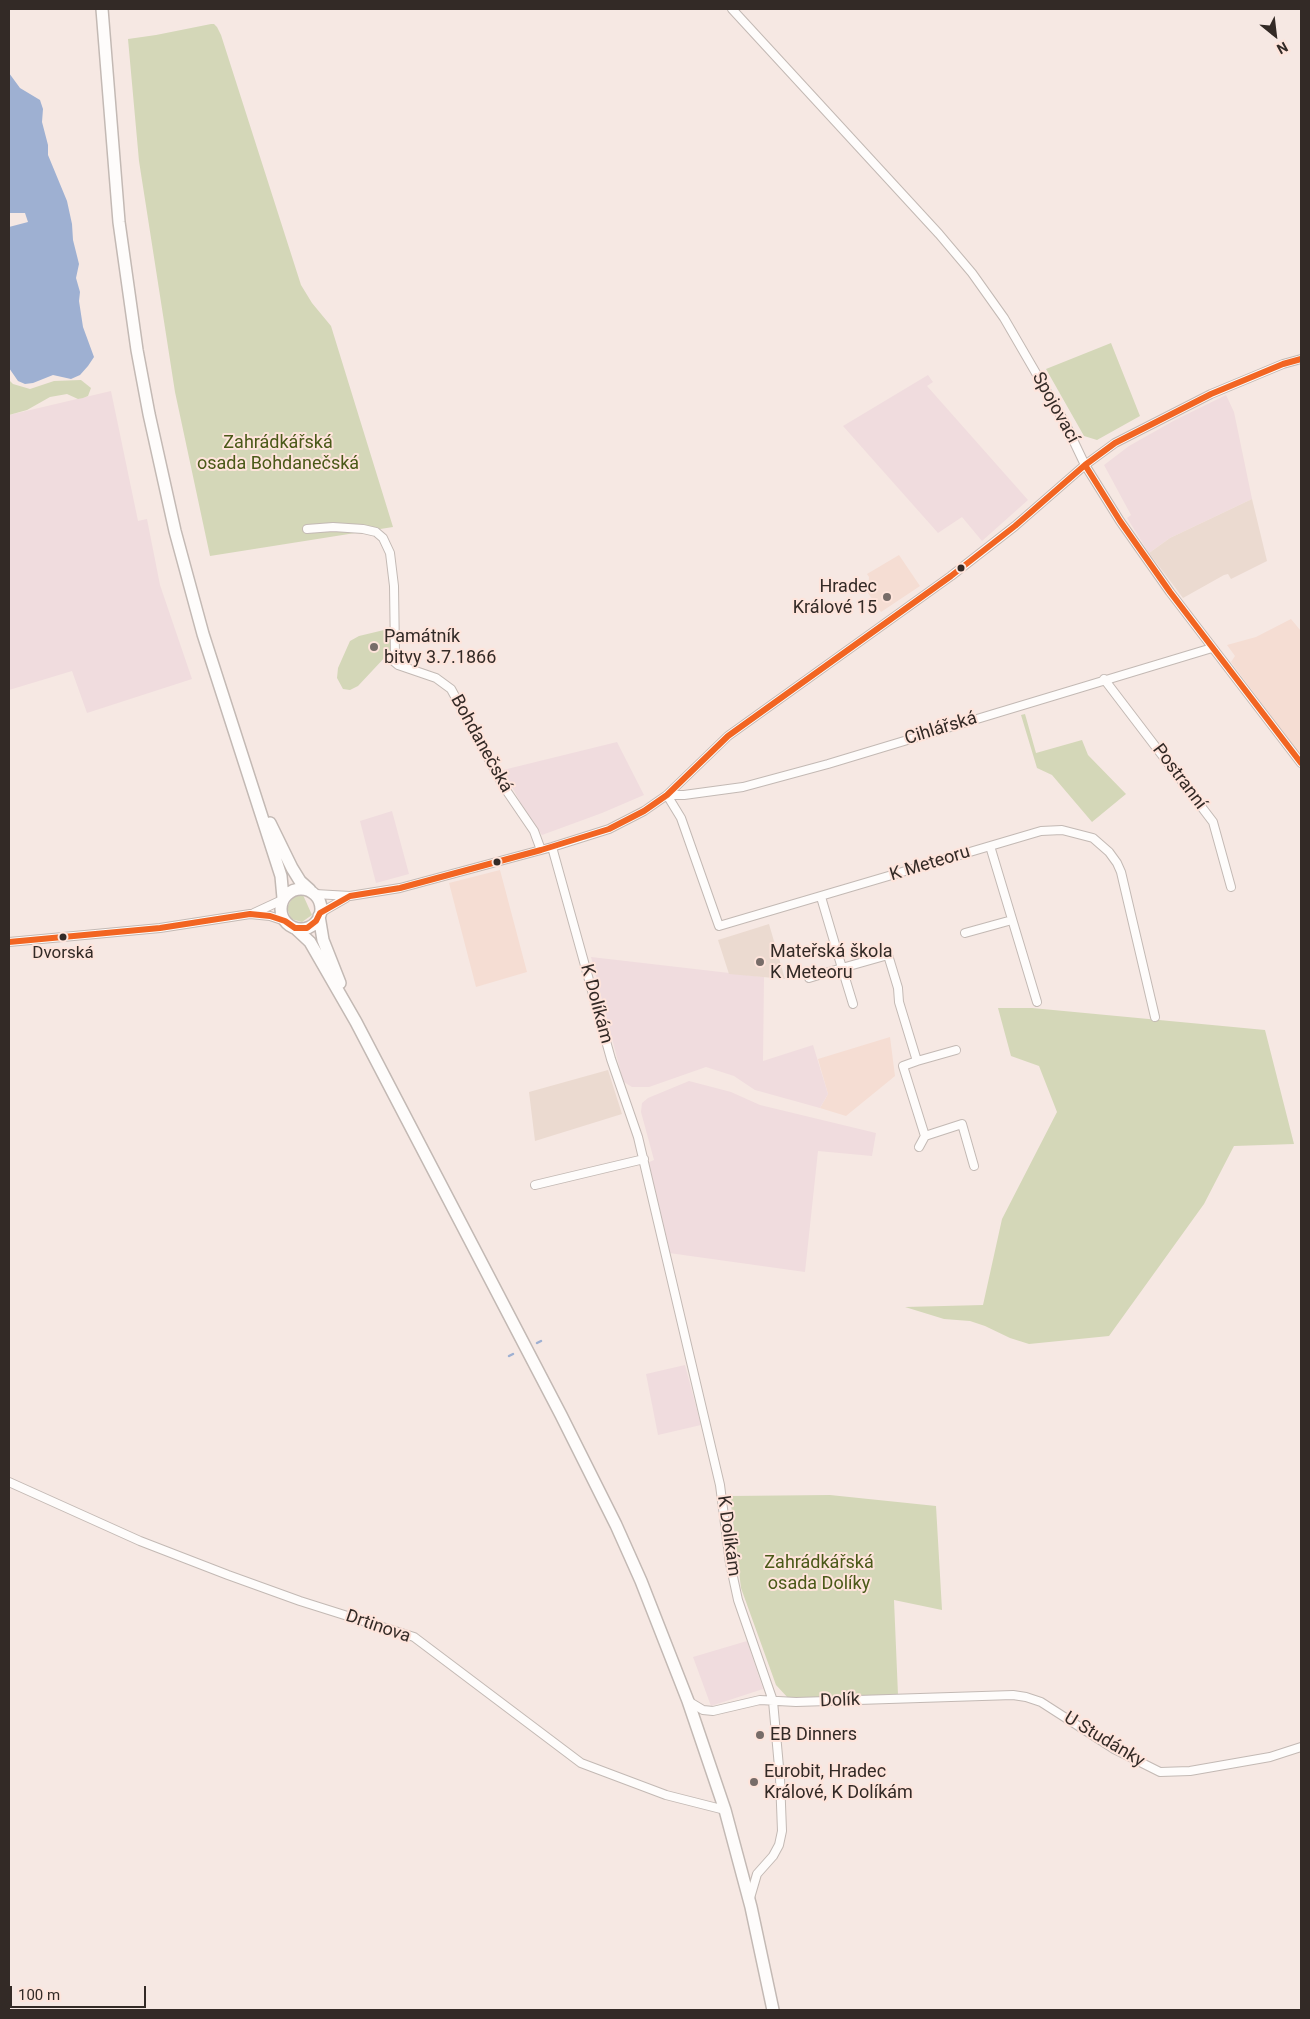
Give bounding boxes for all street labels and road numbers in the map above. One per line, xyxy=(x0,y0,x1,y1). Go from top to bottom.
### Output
street label: Spojovací xyxy=(1027,369,1083,447)
street label: Bohdanečská xyxy=(445,691,517,797)
street label: Cihlářská xyxy=(902,708,980,750)
street label: Postranní xyxy=(1147,740,1211,814)
street label: K Meteoru xyxy=(887,842,973,886)
street label: K Dolíkám xyxy=(575,962,617,1046)
street label: K Dolíkám xyxy=(712,1494,744,1578)
street label: Drtinova xyxy=(343,1606,413,1648)
street label: Dolík xyxy=(820,1690,860,1712)
street label: U Studánky xyxy=(1060,1708,1148,1772)

